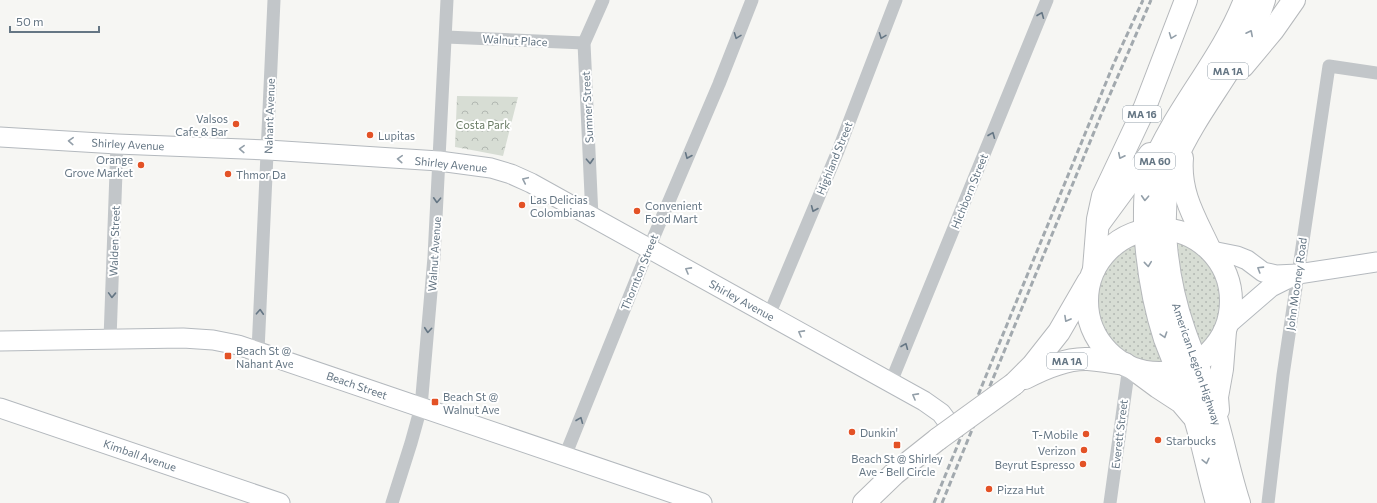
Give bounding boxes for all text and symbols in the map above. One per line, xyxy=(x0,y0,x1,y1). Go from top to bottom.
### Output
scale bar xyxy=(10,8,99,34)
one-way arrow xyxy=(1036,11,1044,19)
text: 50 m xyxy=(16,14,44,28)
one-way arrow xyxy=(1245,30,1253,38)
street label: Walnut Place xyxy=(482,32,548,48)
one-way arrow xyxy=(734,33,742,40)
one-way arrow xyxy=(879,33,887,40)
one-way arrow xyxy=(1168,33,1176,40)
road number: MA 1A xyxy=(1208,63,1248,79)
street label: Sumner Street xyxy=(579,70,595,143)
street label: Nahant Avenue xyxy=(261,78,277,154)
road number: MA 16 xyxy=(1123,106,1161,122)
place label: Valsos Cafe & Bar xyxy=(175,112,229,138)
park label: Costa Park xyxy=(456,118,510,131)
marker: Valsos Cafe & Bar xyxy=(231,119,241,129)
street label: Highland Street xyxy=(813,119,855,196)
place label: Lupitas xyxy=(378,129,415,142)
marker: Lupitas xyxy=(365,130,375,140)
one-way arrow xyxy=(987,132,995,139)
one-way arrow xyxy=(68,136,74,145)
street label: Shirley Avenue xyxy=(91,136,165,152)
one-way arrow xyxy=(239,145,245,153)
street label: Hichborn Street xyxy=(948,151,990,230)
one-way arrow xyxy=(685,152,693,160)
one-way arrow xyxy=(1118,152,1126,159)
place label: Orange Grove Market xyxy=(64,153,133,179)
road number: MA 60 xyxy=(1135,153,1175,169)
one-way arrow xyxy=(397,154,403,163)
street label: Shirley Avenue xyxy=(414,154,488,174)
one-way arrow xyxy=(585,158,594,164)
marker: Orange Grove Market xyxy=(136,160,146,170)
place label: Thmor Da xyxy=(236,168,286,181)
marker: Thmor Da xyxy=(223,169,233,179)
one-way arrow xyxy=(521,177,529,185)
place label: Las Delicias Colombianas xyxy=(530,193,595,219)
one-way arrow xyxy=(1141,195,1150,201)
one-way arrow xyxy=(433,197,442,203)
place label: Convenient Food Mart xyxy=(645,199,703,225)
marker: Las Delicias Colombianas xyxy=(517,200,527,210)
street label: Walden Street xyxy=(106,205,122,277)
marker: Convenient Food Mart xyxy=(632,206,642,216)
one-way arrow xyxy=(810,206,818,213)
street label: Walnut Avenue xyxy=(425,216,443,292)
street label: Thornton Street xyxy=(618,232,660,312)
street label: John Mooney Road xyxy=(1283,237,1310,331)
one-way arrow xyxy=(1144,261,1153,267)
one-way arrow xyxy=(1257,266,1264,274)
one-way arrow xyxy=(685,267,692,275)
street label: Shirley Avenue xyxy=(707,277,777,323)
one-way arrow xyxy=(108,292,116,298)
street label: American Legion Highway xyxy=(1170,301,1224,427)
one-way arrow xyxy=(256,309,264,315)
one-way arrow xyxy=(1064,315,1071,322)
one-way arrow xyxy=(423,327,432,333)
one-way arrow xyxy=(798,330,806,338)
one-way arrow xyxy=(1159,331,1168,338)
one-way arrow xyxy=(901,343,909,350)
place label: Beach St @ Nahant Ave xyxy=(236,344,294,370)
marker: Beach St @ Nahant Ave xyxy=(223,351,233,361)
road number: MA 1A xyxy=(1047,353,1087,369)
street label: Beach Street xyxy=(325,368,390,402)
place label: Beach St @ Walnut Ave xyxy=(443,390,500,416)
one-way arrow xyxy=(912,393,919,401)
marker: Beach St @ Walnut Ave xyxy=(430,397,440,407)
street label: Everett Street xyxy=(1108,398,1130,469)
one-way arrow xyxy=(575,417,583,424)
place label: Dunkin' xyxy=(860,426,898,439)
marker: Dunkin' xyxy=(847,427,857,437)
place label: T-Mobile xyxy=(1032,428,1078,441)
marker: T-Mobile xyxy=(1081,429,1091,439)
place label: Starbucks xyxy=(1166,434,1216,447)
marker: Starbucks xyxy=(1153,435,1163,445)
street label: Kimball Avenue xyxy=(102,436,178,474)
marker: Beach St @ Shirley Ave - Bell Circle xyxy=(892,440,902,450)
place label: Verizon xyxy=(1038,444,1076,457)
marker: Verizon xyxy=(1079,445,1089,455)
place label: Beach St @ Shirley Ave - Bell Circle xyxy=(851,452,943,478)
place label: Beyrut Espresso xyxy=(995,458,1075,471)
one-way arrow xyxy=(1201,458,1209,464)
marker: Beyrut Espresso xyxy=(1078,459,1088,469)
place label: Pizza Hut xyxy=(997,483,1045,496)
marker: Pizza Hut xyxy=(984,484,994,494)

